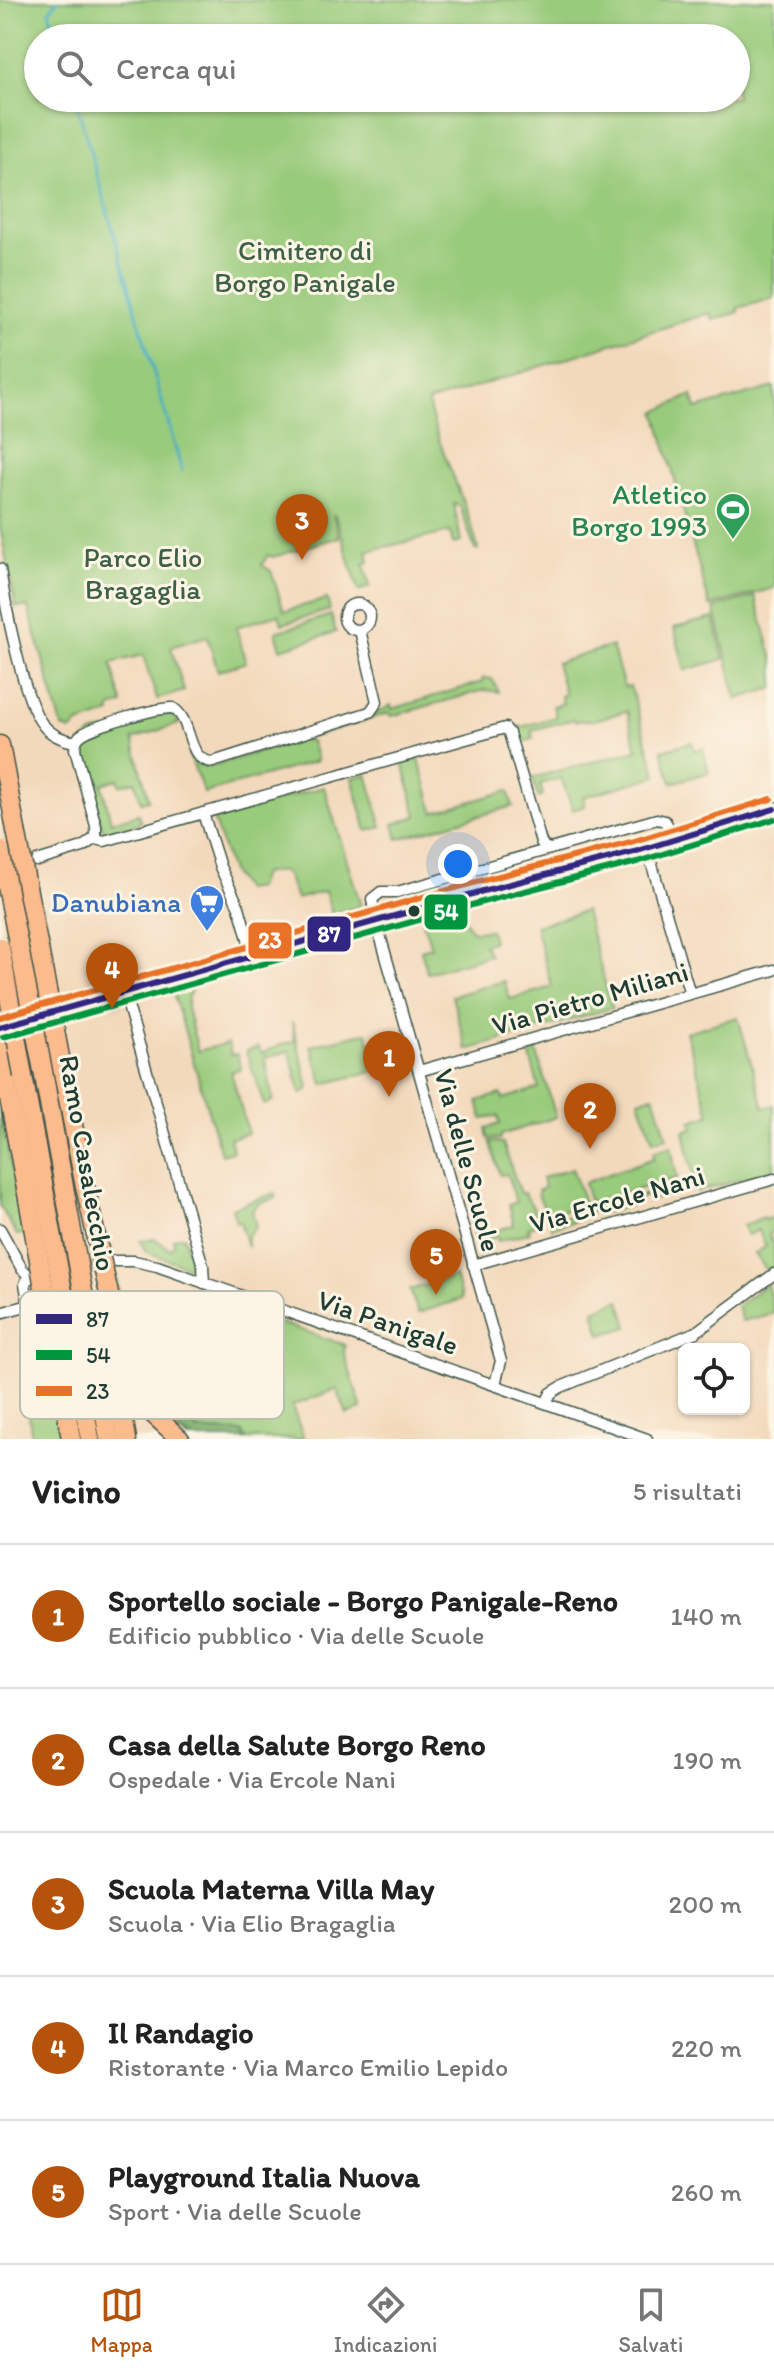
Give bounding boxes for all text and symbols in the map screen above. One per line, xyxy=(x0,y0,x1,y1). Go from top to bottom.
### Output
search box xyxy=(24,24,750,112)
icon: search xyxy=(52,46,96,90)
text: Cerca qui xyxy=(116,50,236,87)
park label: Cimitero di Borgo Panigale xyxy=(214,233,396,299)
place label: Atletico Borgo 1993 xyxy=(571,477,707,543)
sports icon: Atletico Borgo 1993 xyxy=(714,491,752,541)
pin: 3 xyxy=(276,494,328,560)
park label: Parco Elio Bragaglia xyxy=(84,540,202,606)
your location xyxy=(438,844,478,884)
supermarket icon: Danubiana xyxy=(188,883,226,933)
place label: Danubiana xyxy=(51,885,181,919)
line badge: 54 xyxy=(423,893,469,931)
text: 54 xyxy=(434,899,459,926)
unlabelled marker xyxy=(406,903,422,919)
line badge: 87 xyxy=(306,915,352,953)
line badge: 23 xyxy=(247,921,293,960)
text: 87 xyxy=(318,921,341,948)
text: 23 xyxy=(258,927,282,954)
pin: 4 xyxy=(86,943,138,1009)
street label: Via Pietro Miliani xyxy=(488,954,692,1042)
pin: 1 xyxy=(363,1031,415,1097)
street label: Ramo Casalecchio xyxy=(52,1052,124,1274)
street label: Via delle Scuole xyxy=(427,1065,509,1255)
pin: 2 xyxy=(564,1083,616,1149)
street label: Via Ercole Nani xyxy=(526,1158,708,1240)
pin: 5 xyxy=(410,1229,462,1295)
street label: Via Panigale xyxy=(313,1282,463,1362)
legend xyxy=(20,1291,284,1419)
text: 87 xyxy=(86,1306,109,1333)
text: 54 xyxy=(86,1342,111,1369)
map controls xyxy=(678,1343,750,1415)
button: locate xyxy=(678,1343,750,1415)
text: 23 xyxy=(86,1378,110,1405)
text: Vicino xyxy=(32,1471,121,1512)
text: 5 risultati xyxy=(633,1475,742,1507)
text: Sportello sociale - Borgo Panigale-Reno xyxy=(108,1582,618,1619)
text: 1 xyxy=(52,1600,64,1632)
text: 140 m xyxy=(671,1600,742,1632)
text: Edificio pubblico · Via delle Scuole xyxy=(108,1619,484,1651)
text: Casa della Salute Borgo Reno xyxy=(108,1726,486,1763)
text: 2 xyxy=(51,1744,65,1776)
text: 190 m xyxy=(673,1744,742,1776)
text: Ospedale · Via Ercole Nani xyxy=(108,1763,396,1795)
text: Scuola Materna Villa May xyxy=(108,1870,434,1907)
text: 3 xyxy=(51,1888,65,1920)
text: 200 m xyxy=(669,1888,742,1920)
text: Scuola · Via Elio Bragaglia xyxy=(108,1907,396,1939)
text: Il Randagio xyxy=(108,2014,254,2051)
text: 4 xyxy=(50,2032,66,2064)
text: 220 m xyxy=(671,2032,742,2064)
text: Ristorante · Via Marco Emilio Lepido xyxy=(108,2051,508,2083)
text: Playground Italia Nuova xyxy=(108,2158,420,2195)
text: 5 xyxy=(51,2176,65,2208)
text: 260 m xyxy=(671,2176,742,2208)
text: Sport · Via delle Scuole xyxy=(108,2195,362,2227)
tab: Mappa xyxy=(91,2283,153,2358)
tab: Indicazioni xyxy=(334,2283,437,2358)
tab: Salvati xyxy=(618,2283,683,2358)

